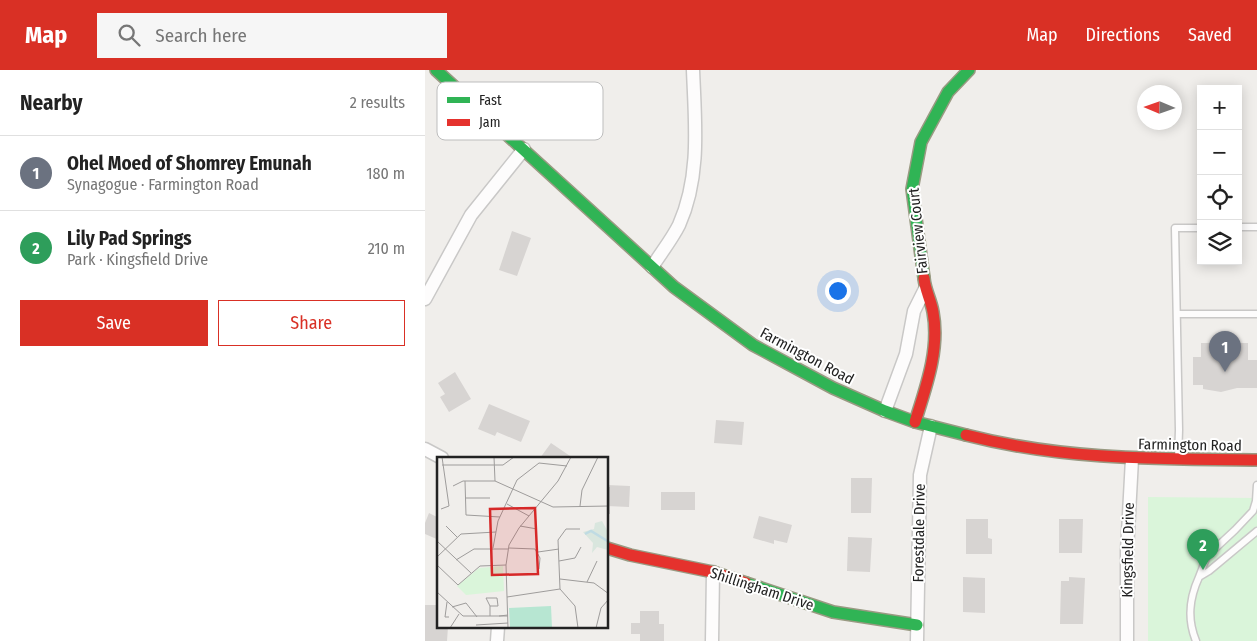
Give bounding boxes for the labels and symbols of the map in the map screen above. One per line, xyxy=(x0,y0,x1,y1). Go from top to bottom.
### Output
legend xyxy=(437,82,603,140)
north arrow xyxy=(1137,85,1182,130)
text: Fast xyxy=(479,92,502,109)
text: Jam xyxy=(479,114,500,131)
street label: Fairview Court xyxy=(905,187,931,275)
your location xyxy=(825,278,851,304)
street label: Farmington Road xyxy=(757,324,857,388)
pin: 1 xyxy=(1209,331,1241,372)
street label: Farmington Road xyxy=(1138,435,1242,455)
inset map xyxy=(437,457,609,628)
street label: Forestdale Drive xyxy=(909,483,929,583)
street label: Kingsfield Drive xyxy=(1118,502,1138,598)
pin: 2 xyxy=(1187,529,1219,570)
street label: Shillingham Drive xyxy=(708,564,816,614)

